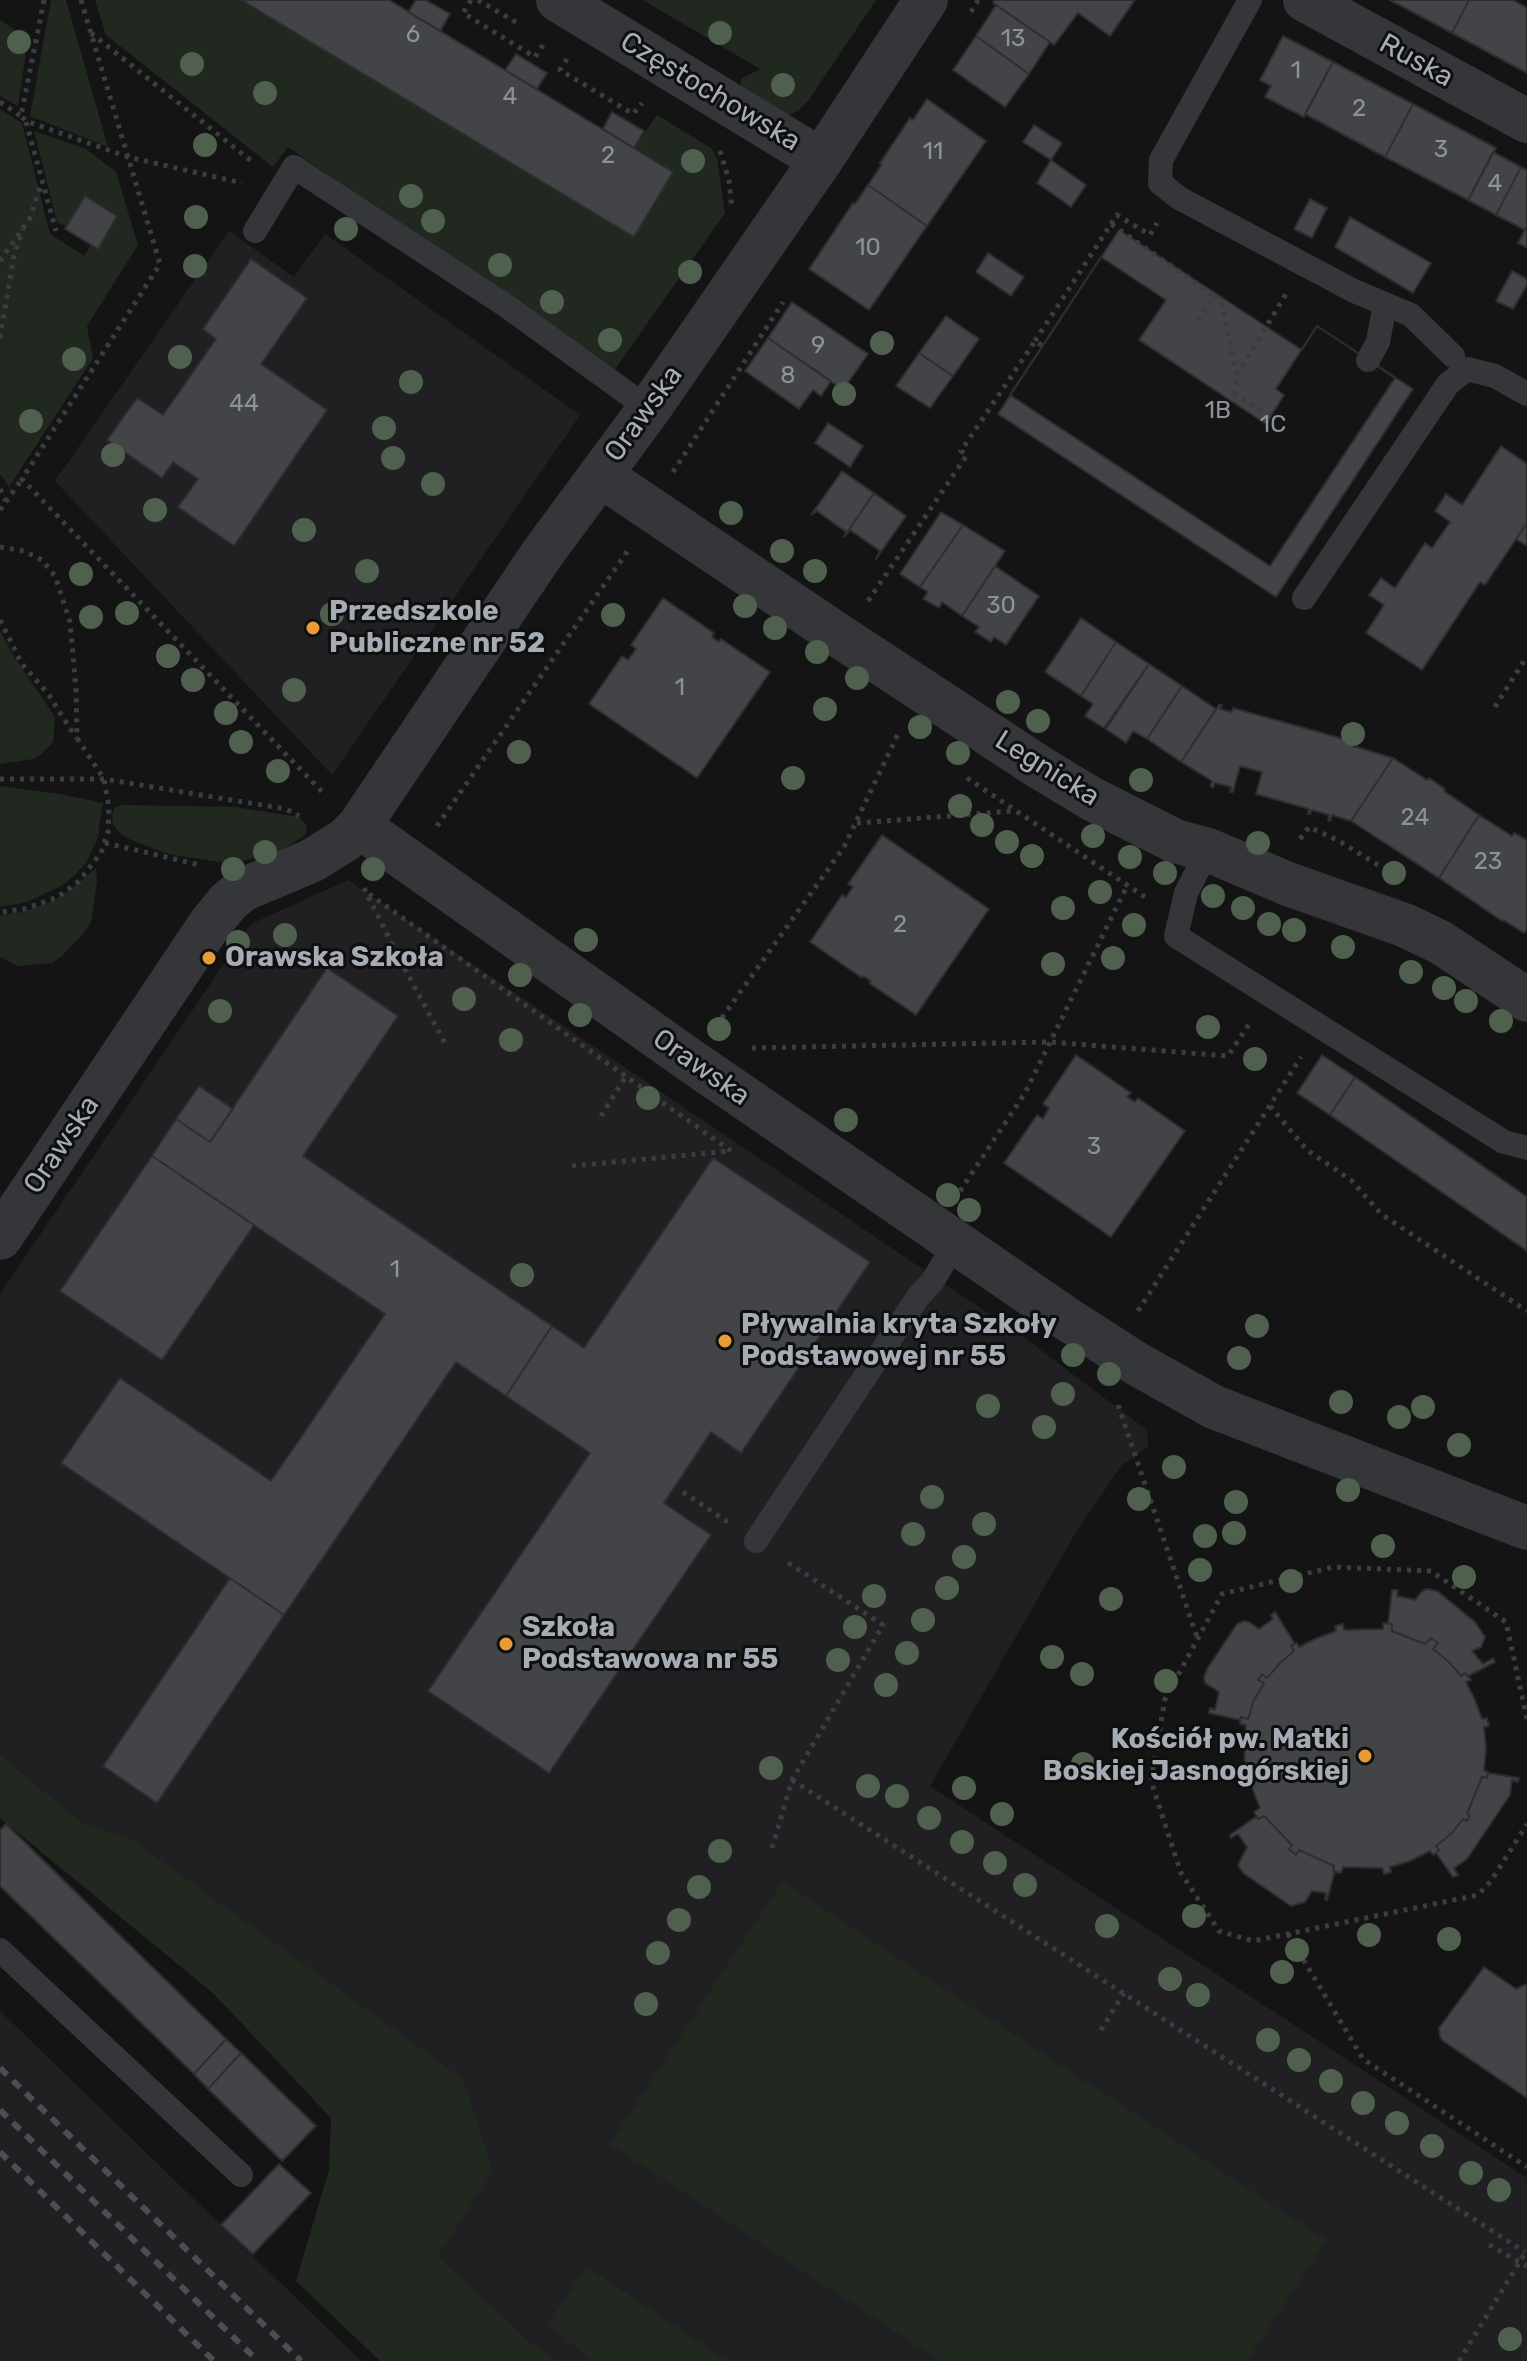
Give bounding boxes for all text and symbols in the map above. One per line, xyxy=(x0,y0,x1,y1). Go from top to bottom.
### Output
house number: 6 xyxy=(406,21,420,49)
street label: Częstochowska xyxy=(614,25,806,159)
house number: 13 xyxy=(1001,25,1025,53)
street label: Ruska xyxy=(1373,27,1459,95)
house number: 1 xyxy=(1291,57,1301,85)
house number: 4 xyxy=(503,83,517,111)
house number: 2 xyxy=(1352,95,1366,123)
house number: 3 xyxy=(1434,136,1448,164)
house number: 11 xyxy=(923,138,943,166)
house number: 2 xyxy=(601,142,615,170)
house number: 4 xyxy=(1488,170,1502,198)
house number: 10 xyxy=(855,234,881,262)
house number: 9 xyxy=(811,332,825,360)
street label: Orawska xyxy=(598,359,690,469)
house number: 8 xyxy=(780,362,796,390)
house number: 44 xyxy=(229,390,259,418)
house number: 1B xyxy=(1205,397,1231,425)
house number: 1C xyxy=(1260,411,1286,439)
house number: 30 xyxy=(986,592,1016,620)
place label: Przedszkole Publiczne nr 52 xyxy=(329,595,545,661)
marker: Przedszkole Publiczne nr 52 xyxy=(304,619,322,637)
house number: 1 xyxy=(675,674,685,702)
street label: Legnicka xyxy=(989,724,1105,814)
house number: 24 xyxy=(1401,804,1429,832)
house number: 23 xyxy=(1474,848,1502,876)
house number: 2 xyxy=(893,911,907,939)
place label: Orawska Szkoła xyxy=(225,941,444,975)
marker: Orawska Szkoła xyxy=(200,949,218,967)
street label: Orawska xyxy=(646,1022,756,1114)
street label: Orawska xyxy=(17,1090,107,1200)
house number: 3 xyxy=(1087,1133,1101,1161)
house number: 1 xyxy=(390,1256,400,1284)
place label: Pływalnia kryta Szkoły Podstawowej nr 55 xyxy=(741,1308,1057,1374)
marker: Pływalnia kryta Szkoły Podstawowej nr 55 xyxy=(716,1332,734,1350)
place label: Szkoła Podstawowa nr 55 xyxy=(522,1611,778,1677)
marker: Szkoła Podstawowa nr 55 xyxy=(497,1635,515,1653)
place label: Kościół pw. Matki Boskiej Jasnogórskiej xyxy=(1043,1723,1349,1789)
marker: Kościół pw. Matki Boskiej Jasnogórskiej xyxy=(1356,1747,1374,1765)

